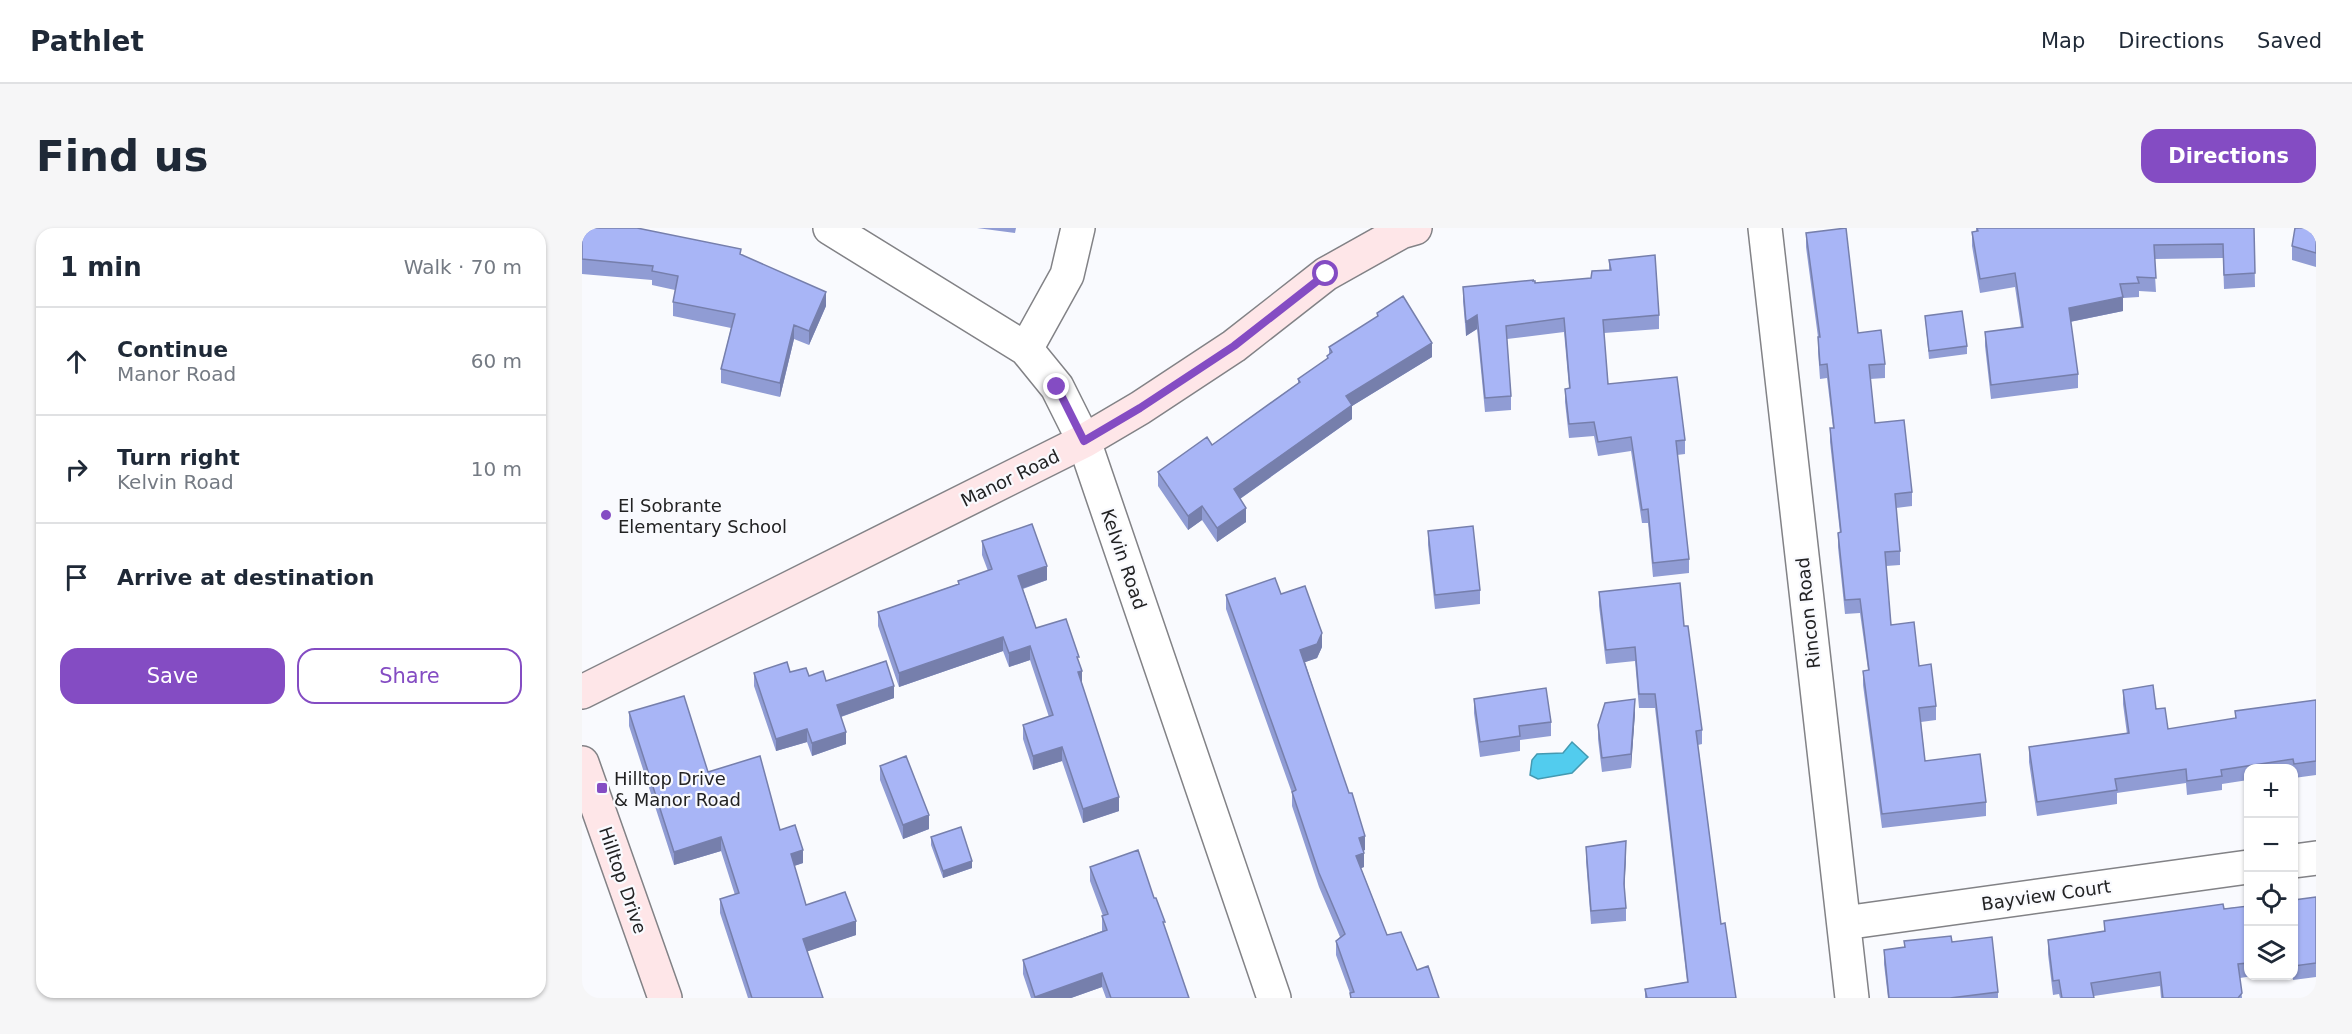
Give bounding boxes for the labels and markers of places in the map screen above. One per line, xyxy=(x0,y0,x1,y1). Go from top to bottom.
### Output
place label: El Sobrante Elementary School xyxy=(618,495,787,537)
marker: El Sobrante Elementary School xyxy=(599,508,613,522)
place label: Hilltop Drive & Manor Road xyxy=(614,768,741,810)
marker: Hilltop Drive & Manor Road xyxy=(595,781,609,795)

